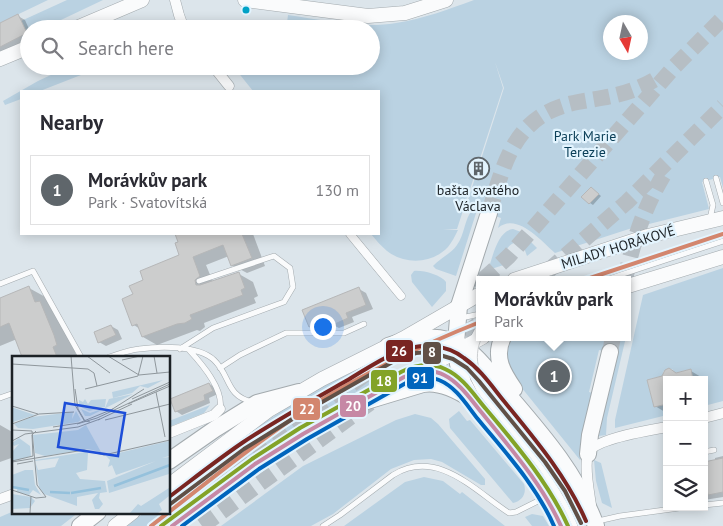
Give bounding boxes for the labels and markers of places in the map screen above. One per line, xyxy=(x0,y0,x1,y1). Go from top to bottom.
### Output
unlabelled marker xyxy=(241,5,251,15)
building icon: bašta svatého Václava xyxy=(466,156,490,180)
place label: bašta svatého Václava xyxy=(437,181,519,215)
pin: 1 xyxy=(538,357,570,395)

